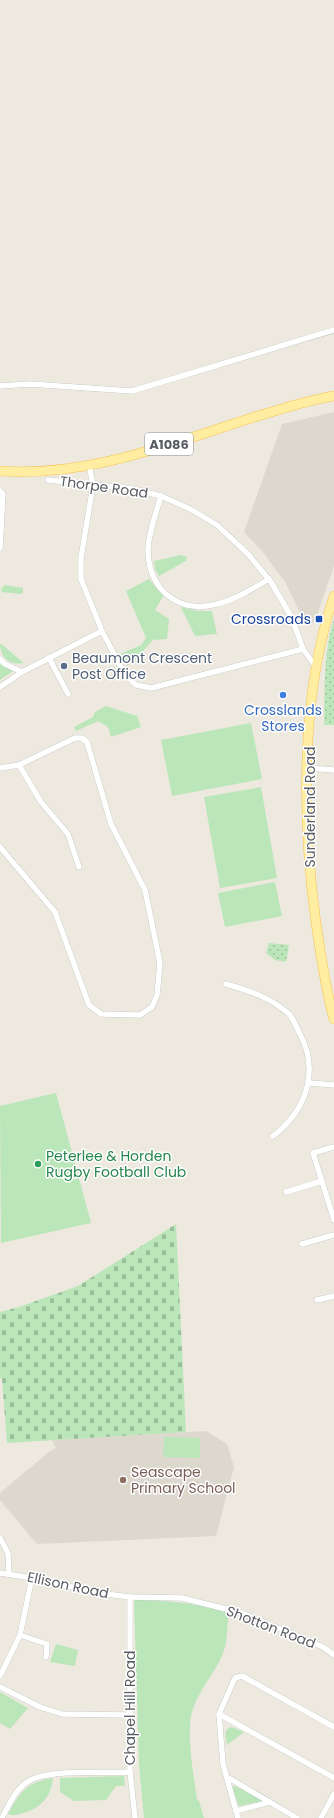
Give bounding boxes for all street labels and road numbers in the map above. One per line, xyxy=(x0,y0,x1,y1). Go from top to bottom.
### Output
road number: A1086 xyxy=(145,433,193,455)
street label: Thorpe Road xyxy=(59,471,149,503)
street label: Sunderland Road xyxy=(300,747,320,867)
street label: Ellison Road xyxy=(25,1567,111,1603)
street label: Shotton Road xyxy=(223,1601,319,1653)
street label: Chapel Hill Road xyxy=(120,1651,140,1765)

